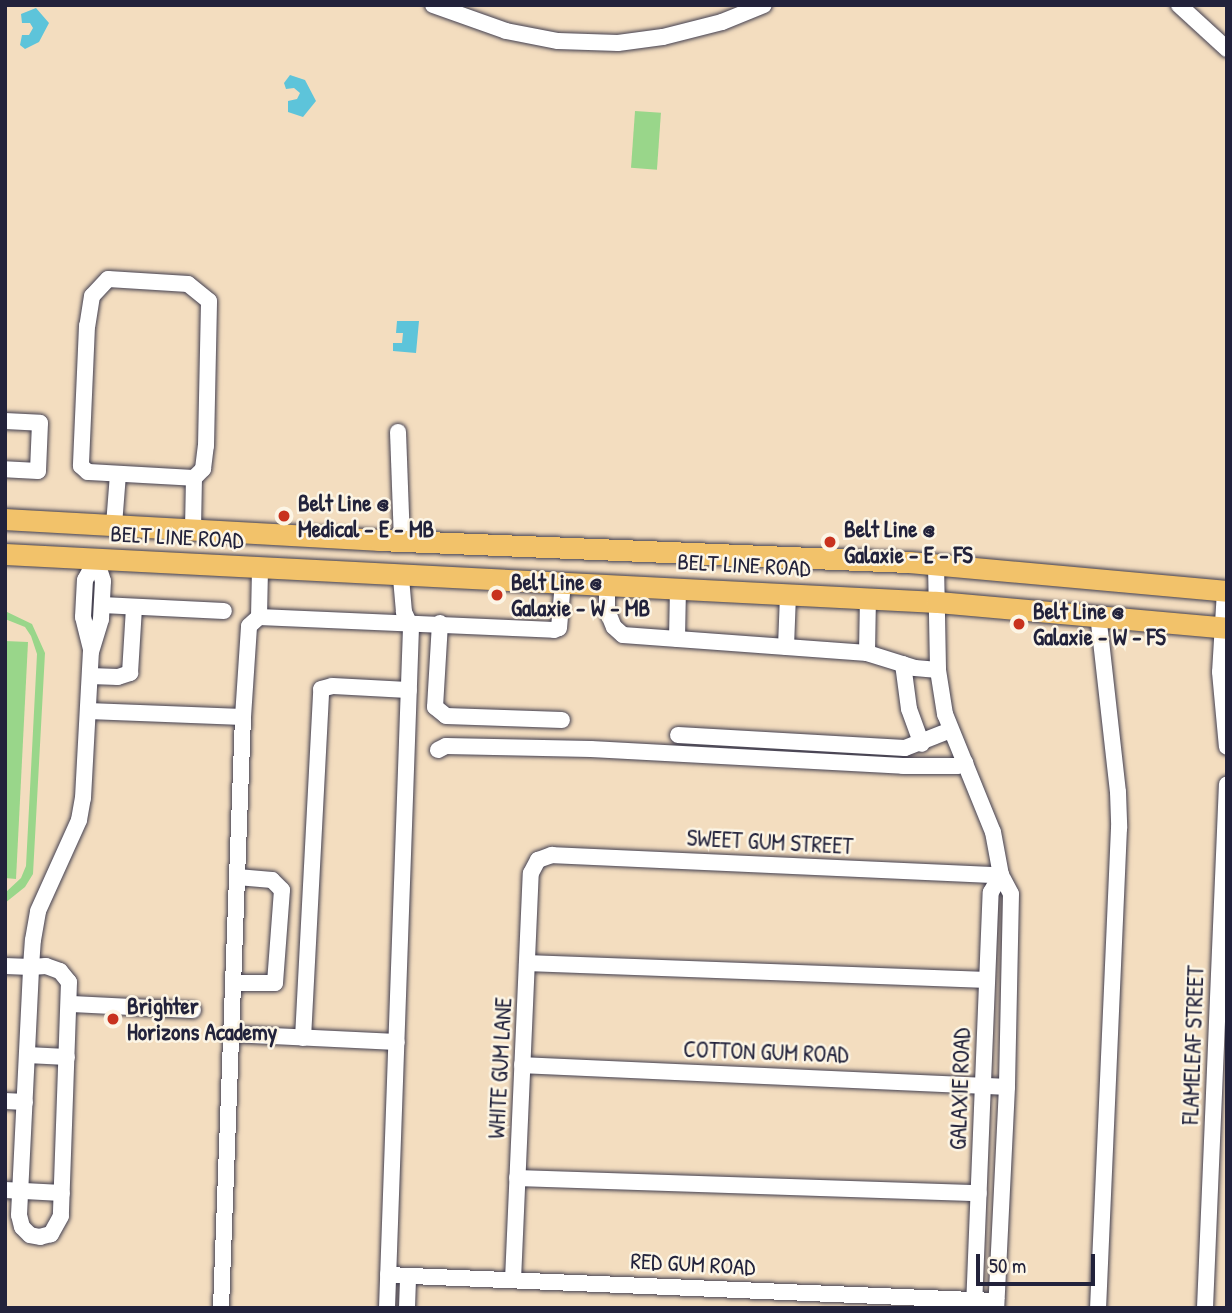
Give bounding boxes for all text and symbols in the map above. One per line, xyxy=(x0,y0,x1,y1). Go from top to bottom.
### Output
place label: Belt Line @ Medical - E - MB xyxy=(298,489,434,543)
marker: Belt Line @ Medical - E - MB xyxy=(276,508,292,524)
place label: Belt Line @ Galaxie - E - FS xyxy=(844,515,973,569)
street label: BELT LINE ROAD xyxy=(110,520,244,554)
marker: Belt Line @ Galaxie - E - FS xyxy=(822,534,838,550)
street label: BELT LINE ROAD xyxy=(677,548,811,582)
place label: Belt Line @ Galaxie - W - MB xyxy=(511,568,650,622)
marker: Belt Line @ Galaxie - W - MB xyxy=(489,587,505,603)
place label: Belt Line @ Galaxie - W - FS xyxy=(1033,597,1166,651)
marker: Belt Line @ Galaxie - W - FS xyxy=(1011,616,1027,632)
street label: SWEET GUM STREET xyxy=(686,824,854,860)
street label: FLAMELEAF STREET xyxy=(1176,965,1210,1125)
place label: Brighter Horizons Academy xyxy=(127,992,277,1046)
street label: WHITE GUM LANE xyxy=(483,997,517,1139)
marker: Brighter Horizons Academy xyxy=(105,1011,121,1027)
street label: GALAXIE ROAD xyxy=(944,1028,976,1150)
street label: COTTON GUM ROAD xyxy=(683,1035,849,1069)
scale bar xyxy=(980,1240,1099,1284)
street label: RED GUM ROAD xyxy=(630,1247,756,1281)
text: 50 m xyxy=(989,1251,1026,1280)

